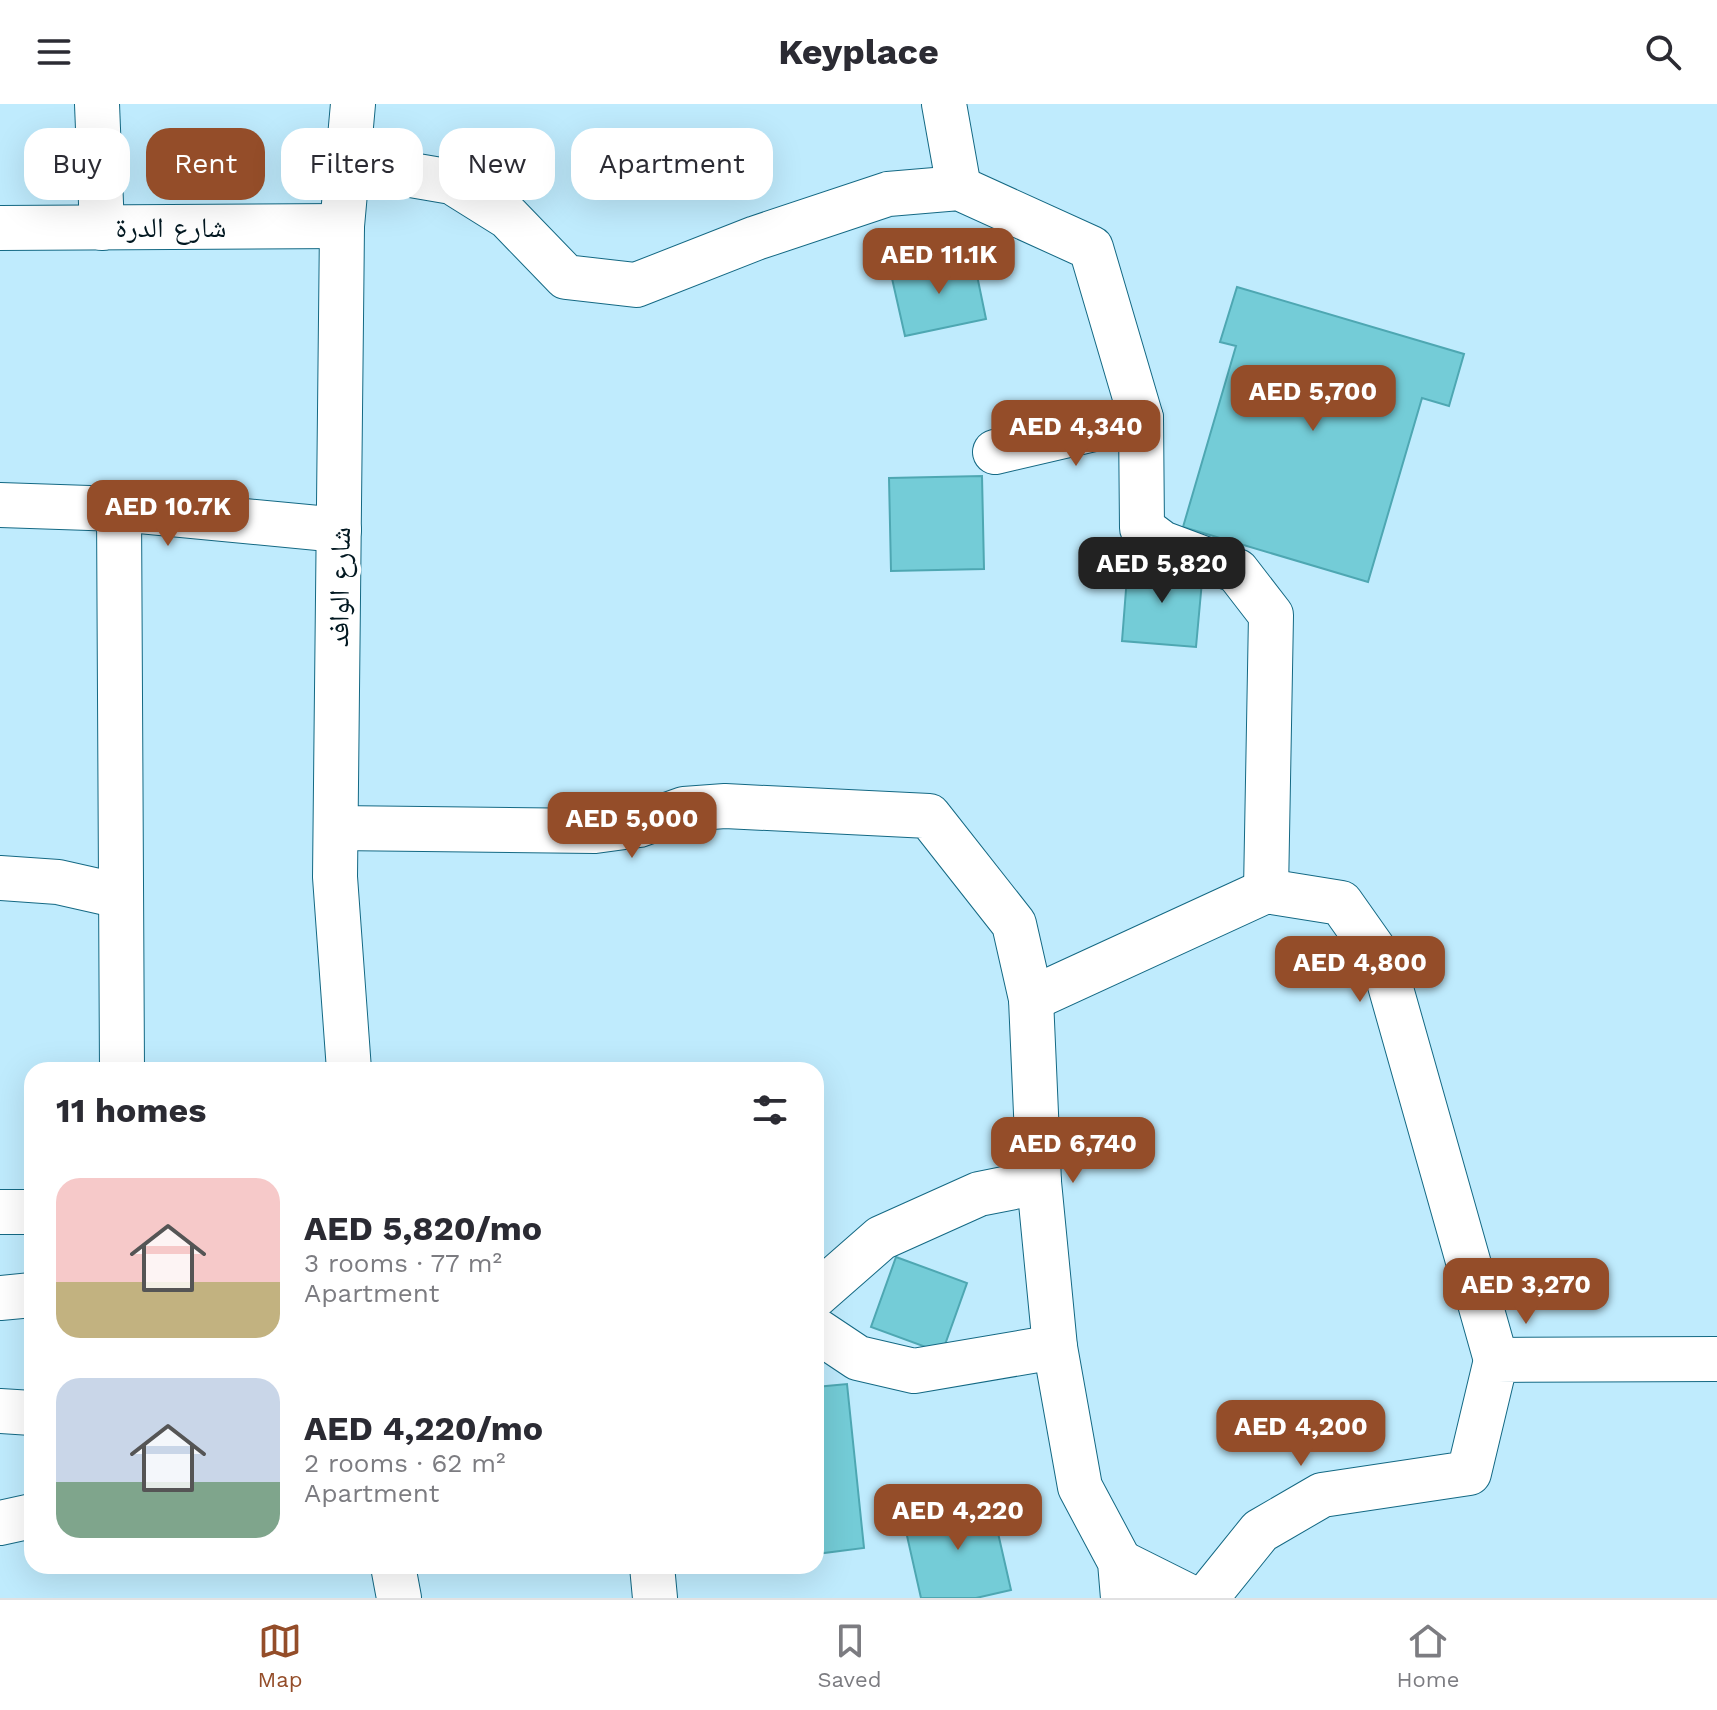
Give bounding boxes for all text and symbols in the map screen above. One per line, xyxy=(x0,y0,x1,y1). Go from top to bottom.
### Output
icon: menu xyxy=(32,30,76,74)
icon: search xyxy=(1641,30,1685,74)
text: Keyplace xyxy=(778,31,939,73)
chip: Buy xyxy=(24,128,130,200)
chip: Rent xyxy=(146,128,265,200)
chip: Filters xyxy=(281,128,423,200)
chip: New xyxy=(439,128,555,200)
chip: Apartment xyxy=(571,128,773,200)
street label: شارع الدرة xyxy=(116,211,226,245)
pin: AED 11.1K xyxy=(847,228,1031,296)
text: AED 11.1K xyxy=(881,239,997,269)
pin: AED 5,700 xyxy=(1221,365,1405,433)
text: AED 5,700 xyxy=(1249,376,1377,406)
pin: AED 4,340 xyxy=(984,400,1168,468)
text: AED 4,340 xyxy=(1009,411,1143,441)
pin: AED 10.7K xyxy=(76,480,260,548)
text: AED 10.7K xyxy=(105,491,231,521)
street label: شارع الوافد xyxy=(322,527,358,647)
pin: AED 5,820 xyxy=(1070,537,1254,605)
text: AED 5,820 xyxy=(1096,548,1228,578)
pin: AED 5,000 xyxy=(540,792,724,860)
text: AED 5,000 xyxy=(566,803,698,833)
pin: AED 4,800 xyxy=(1268,936,1452,1004)
text: AED 4,800 xyxy=(1293,947,1427,977)
icon: filters xyxy=(748,1088,792,1132)
text: 11 homes xyxy=(56,1090,206,1130)
pin: AED 6,740 xyxy=(981,1117,1165,1185)
text: AED 6,740 xyxy=(1009,1128,1137,1158)
text: AED 5,820/mo xyxy=(304,1208,542,1248)
icon: home xyxy=(120,1210,216,1306)
text: 3 rooms · 77 m² xyxy=(304,1248,502,1278)
pin: AED 3,270 xyxy=(1434,1258,1618,1326)
text: AED 3,270 xyxy=(1461,1269,1591,1299)
text: Apartment xyxy=(304,1278,440,1308)
pin: AED 4,200 xyxy=(1209,1400,1393,1468)
text: AED 4,220/mo xyxy=(304,1408,543,1448)
icon: home xyxy=(120,1410,216,1506)
text: AED 4,200 xyxy=(1234,1411,1368,1441)
text: 2 rooms · 62 m² xyxy=(304,1448,506,1478)
text: Apartment xyxy=(304,1478,440,1508)
pin: AED 4,220 xyxy=(866,1484,1050,1552)
text: AED 4,220 xyxy=(892,1495,1024,1525)
tab: Map xyxy=(258,1619,302,1692)
tab: Saved xyxy=(818,1619,881,1692)
tab: Home xyxy=(1397,1619,1459,1692)

